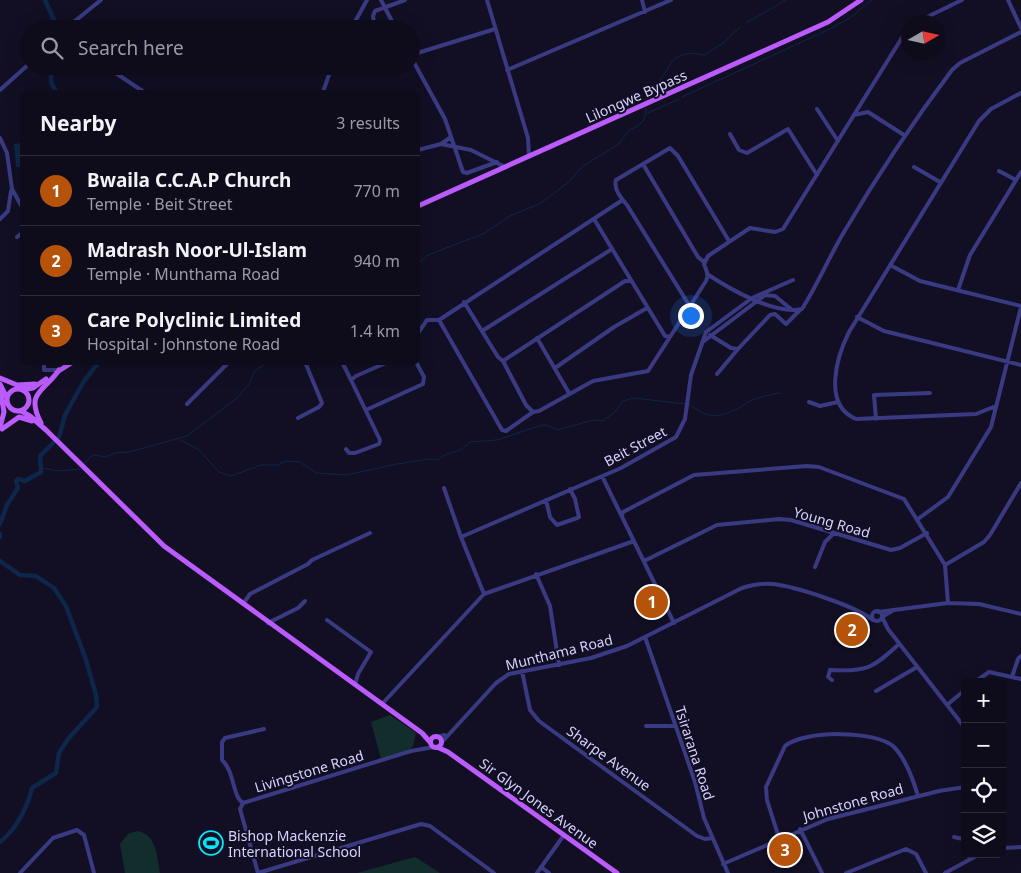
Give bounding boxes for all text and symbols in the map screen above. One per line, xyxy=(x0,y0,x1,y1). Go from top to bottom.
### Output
north arrow xyxy=(901,15,946,60)
search box xyxy=(20,20,420,75)
icon: search xyxy=(38,34,66,62)
text: Search here xyxy=(78,35,184,61)
street label: Lilongwe Bypass xyxy=(582,65,690,127)
text: Nearby xyxy=(40,109,116,137)
text: 3 results xyxy=(336,112,400,134)
text: Bwaila C.C.A.P Church xyxy=(87,167,291,193)
text: 1 xyxy=(51,180,61,202)
text: 770 m xyxy=(353,180,400,202)
text: Temple · Beit Street xyxy=(87,193,233,215)
text: Madrash Noor-Ul-Islam xyxy=(87,237,307,263)
text: 2 xyxy=(51,250,61,272)
text: 940 m xyxy=(353,250,400,272)
text: Temple · Munthama Road xyxy=(87,263,280,285)
your location xyxy=(678,303,704,329)
text: Care Polyclinic Limited xyxy=(87,307,301,333)
text: 3 xyxy=(51,320,61,342)
text: 1.4 km xyxy=(350,320,400,342)
text: Hospital · Johnstone Road xyxy=(87,333,280,355)
street label: Beit Street xyxy=(600,422,670,470)
street label: Young Road xyxy=(791,502,873,542)
pin: 1 xyxy=(636,583,668,621)
pin: 2 xyxy=(836,611,868,649)
street label: Munthama Road xyxy=(503,630,615,674)
map controls xyxy=(961,678,1006,858)
button: + xyxy=(961,678,1006,723)
street label: Tsirarana Road xyxy=(671,704,719,802)
street label: Sharpe Avenue xyxy=(563,721,655,795)
button: − xyxy=(961,723,1006,768)
street label: Livingstone Road xyxy=(252,745,366,797)
street label: Sir Glyn Jones Avenue xyxy=(476,753,602,853)
button: locate xyxy=(961,768,1006,813)
street label: Johnstone Road xyxy=(799,779,905,826)
button: layers xyxy=(961,813,1006,858)
place label: Bishop Mackenzie International School xyxy=(228,826,361,861)
sports icon: Bishop Mackenzie International School xyxy=(198,830,224,856)
pin: 3 xyxy=(769,831,801,869)

